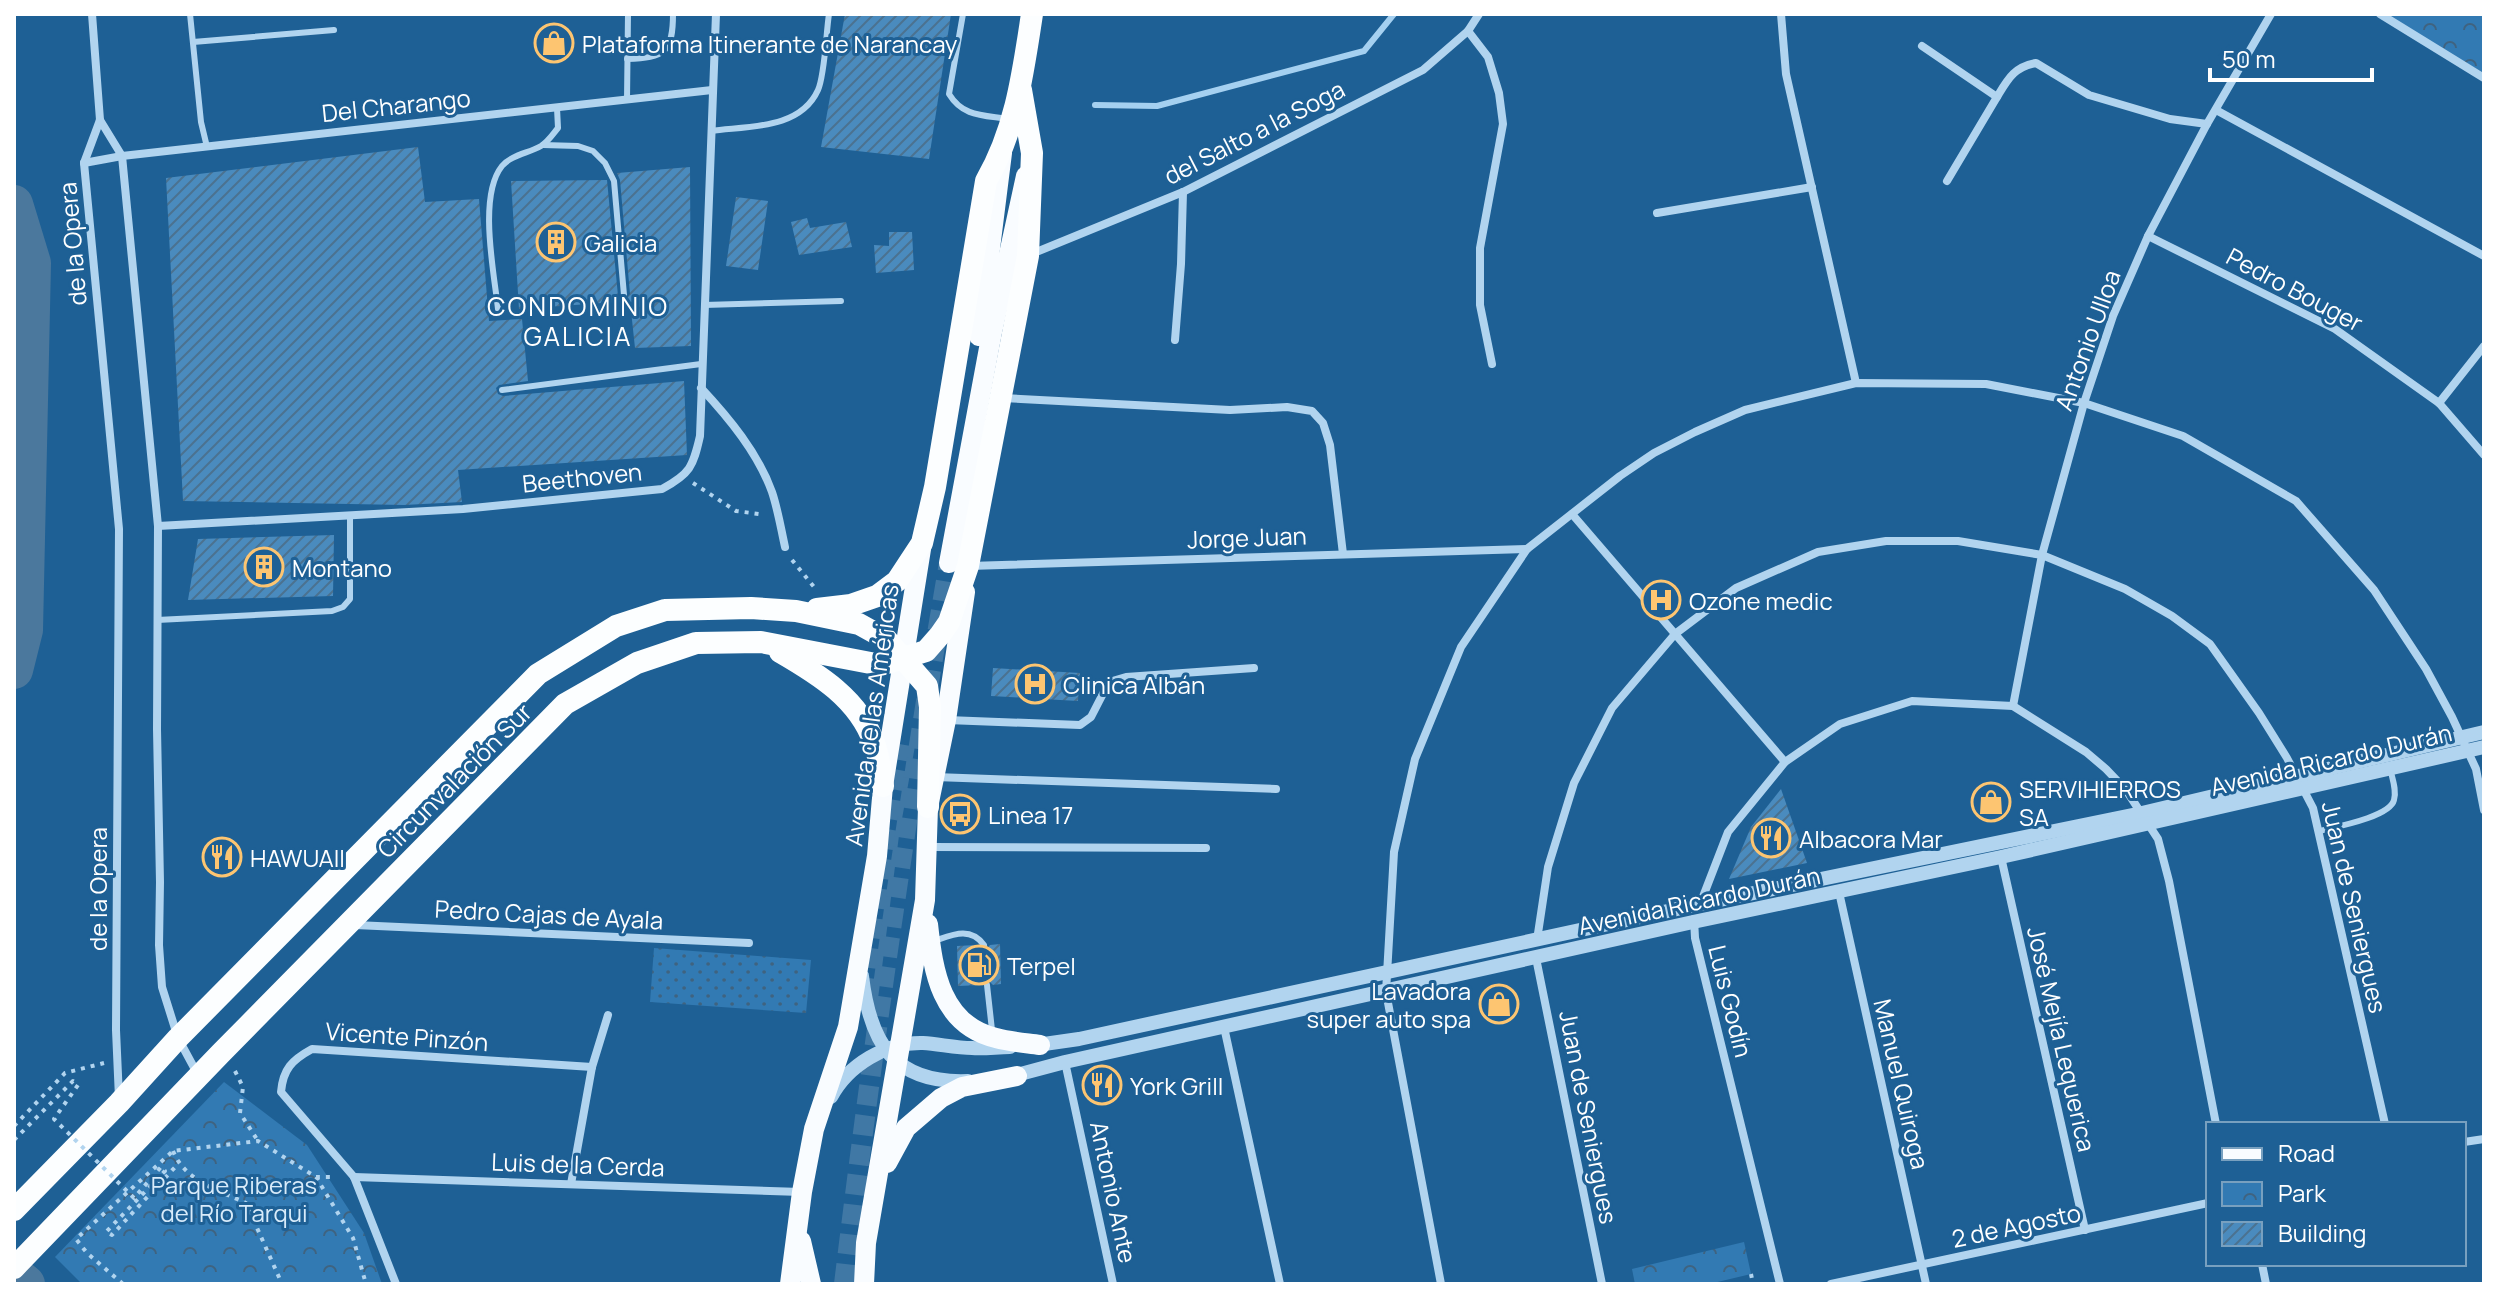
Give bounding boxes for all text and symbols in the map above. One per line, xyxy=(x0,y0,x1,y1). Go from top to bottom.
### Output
shop icon: Plataforma Itinerante de Narancay xyxy=(533,22,575,64)
place label: Plataforma Itinerante de Narancay xyxy=(582,27,958,60)
scale bar xyxy=(2210,32,2372,82)
text: 50 m xyxy=(2222,42,2276,75)
street label: del Salto a la Soga xyxy=(1158,72,1350,192)
street label: Del Charango xyxy=(320,81,472,129)
street label: de la Opera xyxy=(50,181,94,307)
building icon: Galicia xyxy=(535,221,577,263)
place label: Galicia xyxy=(584,226,657,259)
street label: Pedro Bouger xyxy=(2221,239,2369,339)
street label: Antonio Ulloa xyxy=(2046,265,2128,415)
district label: CONDOMINIO GALICIA xyxy=(487,288,669,354)
street label: Beethoven xyxy=(521,454,643,500)
street label: Jorge Juan xyxy=(1187,518,1307,556)
building icon: Montano xyxy=(243,546,285,588)
place label: Montano xyxy=(292,551,392,584)
hospital icon: Ozone medic xyxy=(1640,579,1682,621)
street label: Avenida de las Américas xyxy=(836,582,906,848)
place label: Ozone medic xyxy=(1689,584,1833,617)
hospital icon: Clinica Albán xyxy=(1014,663,1056,705)
place label: Clinica Albán xyxy=(1063,668,1205,701)
street label: Circunvalación Sur xyxy=(369,695,539,865)
street label: Avenida Ricardo Durán xyxy=(2207,715,2455,803)
place label: SERVIHIERROS SA xyxy=(2019,772,2181,833)
shop icon: SERVIHIERROS SA xyxy=(1970,781,2012,823)
bus stop icon: Linea 17 xyxy=(939,793,981,835)
place label: Linea 17 xyxy=(988,798,1073,831)
street label: Juan de Seniergues xyxy=(2315,798,2395,1016)
restaurant icon: Albacora Mar xyxy=(1750,817,1792,859)
place label: Albacora Mar xyxy=(1799,822,1943,855)
street label: de la Opera xyxy=(81,827,114,951)
restaurant icon: HAWUAII xyxy=(201,836,243,878)
place label: HAWUAII xyxy=(250,841,345,874)
street label: Avenida Ricardo Durán xyxy=(1575,858,1823,942)
street label: Pedro Cajas de Ayala xyxy=(434,892,664,936)
street label: José Mejía Lequerica xyxy=(2020,923,2104,1155)
street label: Luis Godín xyxy=(1701,941,1761,1061)
fuel station icon: Terpel xyxy=(958,944,1000,986)
place label: Terpel xyxy=(1007,949,1076,982)
place label: Lavadora super auto spa xyxy=(1307,974,1471,1035)
shop icon: Lavadora super auto spa xyxy=(1478,983,1520,1025)
street label: Manuel Quiroga xyxy=(1866,996,1938,1172)
street label: Juan de Seniergues xyxy=(1552,1008,1626,1226)
street label: Vicente Pinzón xyxy=(325,1014,489,1058)
restaurant icon: York Grill xyxy=(1081,1064,1123,1106)
place label: York Grill xyxy=(1130,1069,1223,1102)
street label: Antonio Ante xyxy=(1083,1118,1145,1266)
legend xyxy=(2206,1122,2466,1266)
text: Road xyxy=(2278,1136,2335,1169)
street label: Luis de la Cerda xyxy=(491,1144,665,1184)
park label: Parque Riberas del Río Tarqui xyxy=(151,1168,317,1229)
text: Park xyxy=(2278,1176,2327,1209)
street label: 2 de Agosto xyxy=(1949,1195,2083,1255)
text: Building xyxy=(2278,1216,2366,1249)

